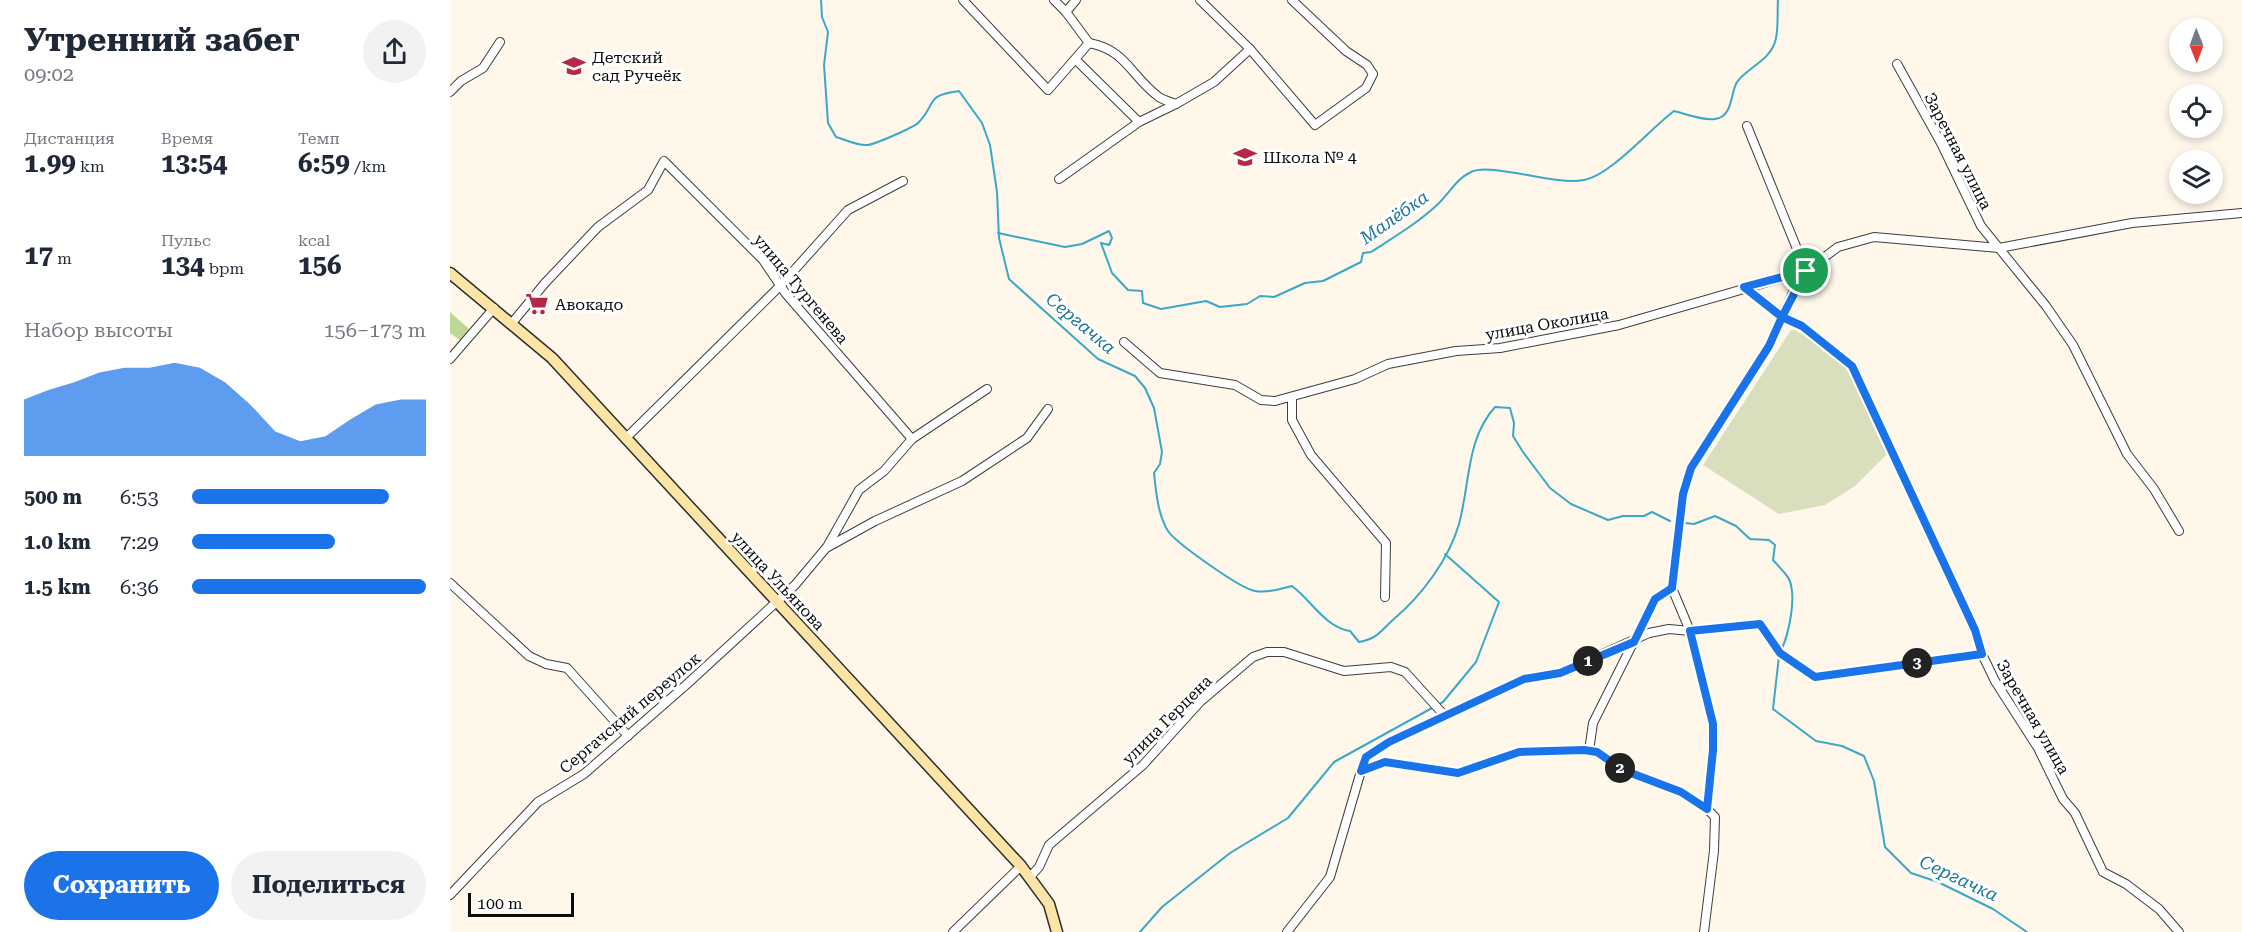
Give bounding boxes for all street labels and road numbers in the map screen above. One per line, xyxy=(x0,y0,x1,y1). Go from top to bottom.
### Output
street label: Заречная улица xyxy=(1920,89,1996,213)
street label: улица Тургенева xyxy=(750,230,853,348)
street label: улица Околица xyxy=(1484,304,1610,344)
street label: улица Ульянова xyxy=(727,528,829,635)
street label: Сергачский переулок xyxy=(555,648,705,778)
street label: Заречная улица xyxy=(1992,656,2074,778)
street label: улица Герцена xyxy=(1118,671,1216,769)

